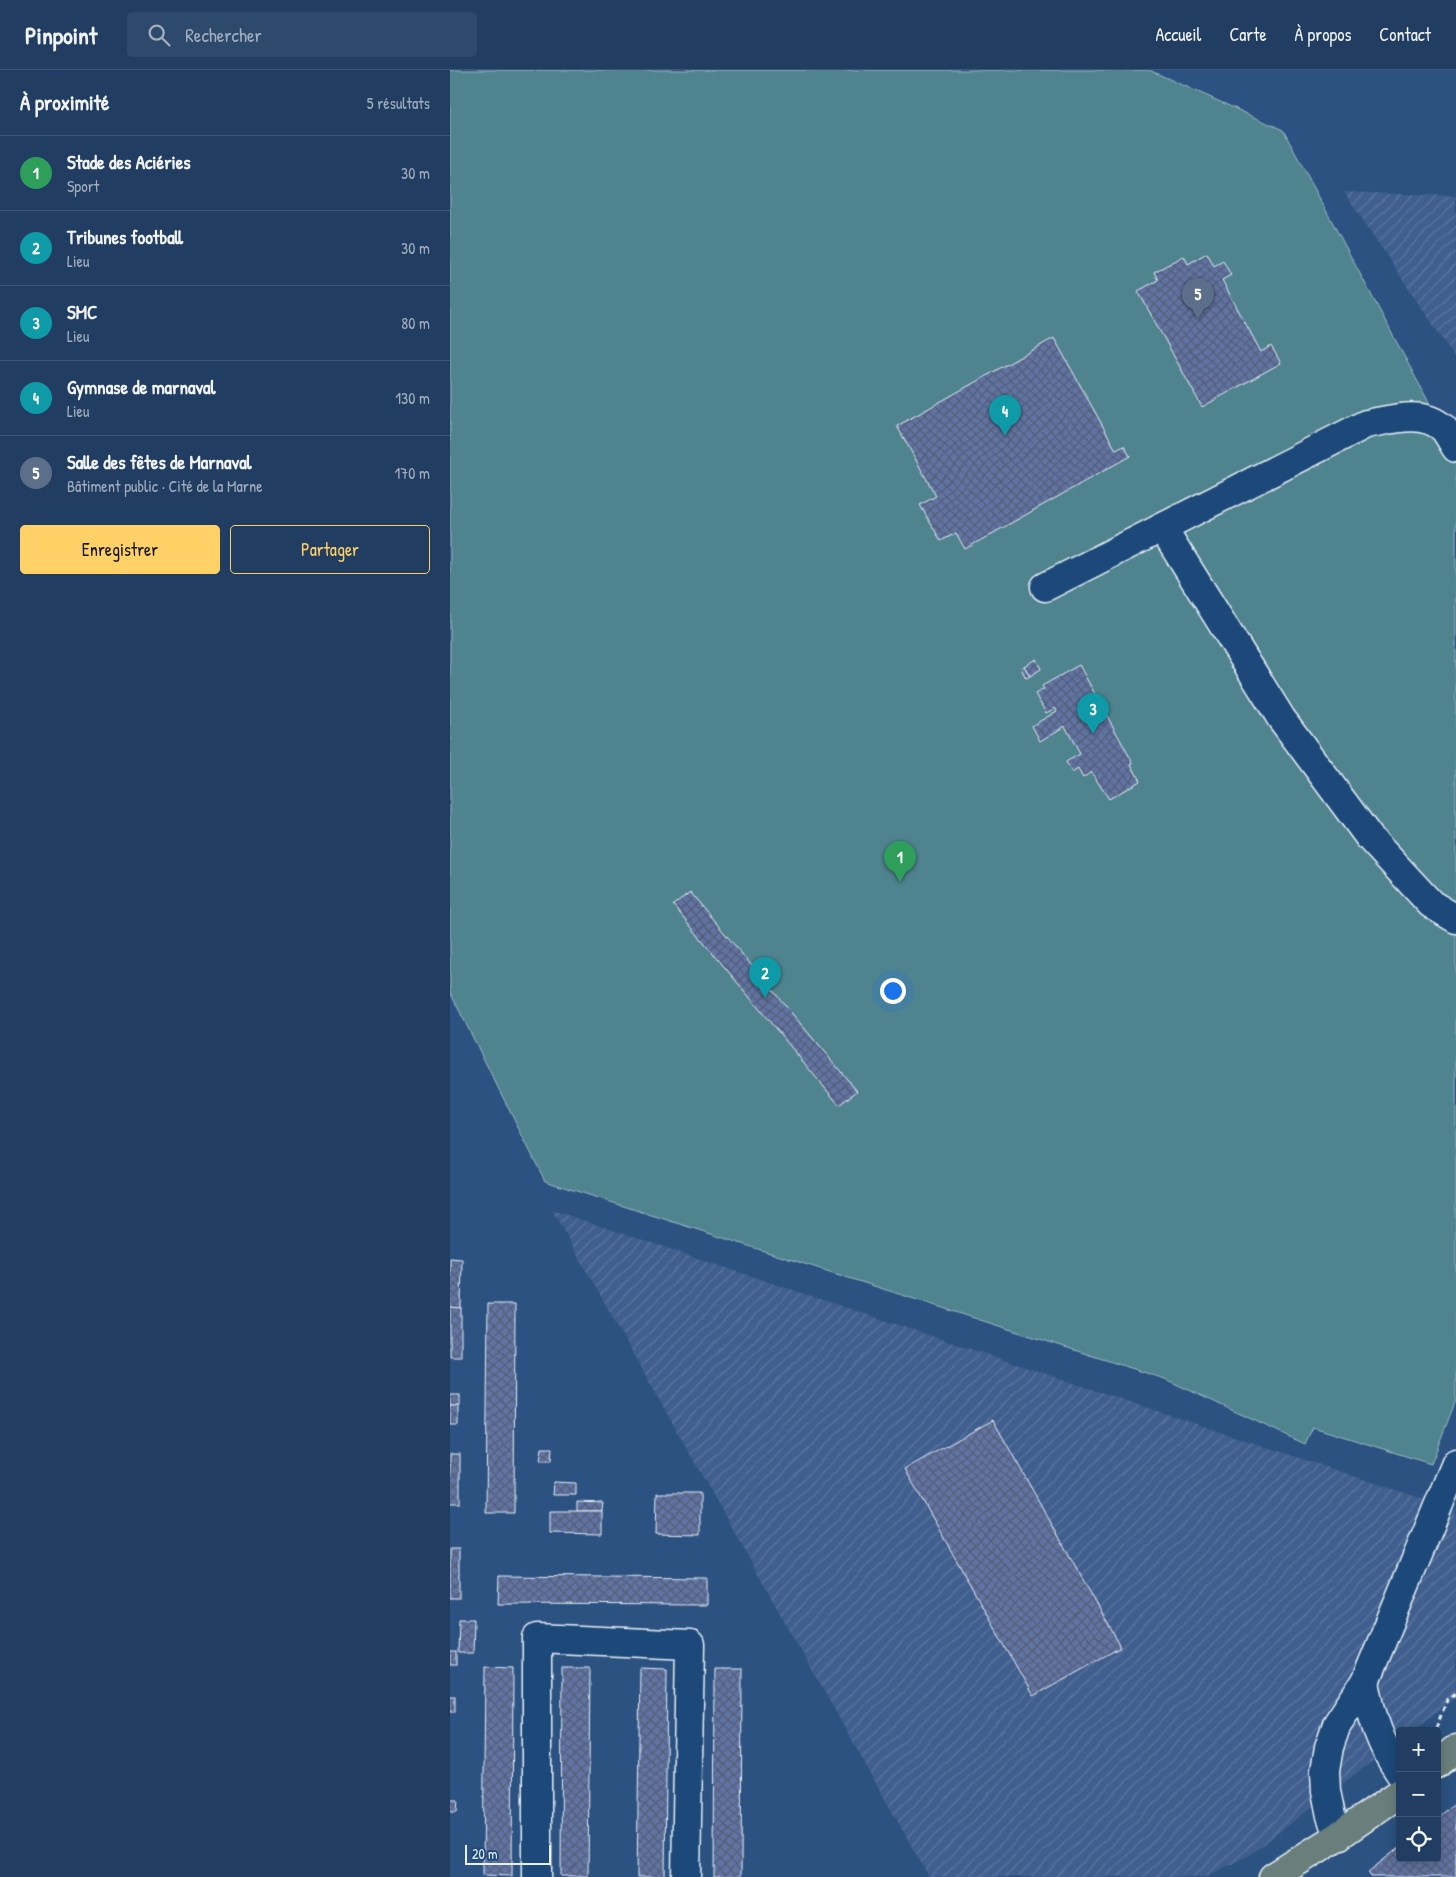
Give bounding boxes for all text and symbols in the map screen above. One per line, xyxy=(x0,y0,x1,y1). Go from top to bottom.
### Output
search box xyxy=(127,12,477,57)
text: Pinpoint xyxy=(25,19,97,51)
icon: search xyxy=(145,21,173,49)
text: Rechercher xyxy=(185,22,262,48)
text: Accueil xyxy=(1155,22,1201,47)
text: Carte xyxy=(1229,22,1267,47)
text: À propos xyxy=(1295,22,1351,47)
text: Contact xyxy=(1379,22,1431,47)
text: À proximité xyxy=(20,88,109,117)
text: 5 résultats xyxy=(367,92,430,114)
text: Stade des Aciéries xyxy=(67,149,191,175)
text: 1 xyxy=(33,162,39,184)
text: 30 m xyxy=(401,162,430,184)
text: Sport xyxy=(67,175,99,197)
text: Tribunes football xyxy=(67,224,183,250)
text: 2 xyxy=(32,237,40,259)
text: 30 m xyxy=(401,237,430,259)
text: Lieu xyxy=(67,250,89,272)
pin: 5 xyxy=(1182,278,1214,319)
text: SMC xyxy=(67,299,97,325)
text: 3 xyxy=(32,312,40,334)
text: 80 m xyxy=(401,312,430,334)
text: Lieu xyxy=(67,325,89,347)
text: Gymnase de marnaval xyxy=(67,374,216,400)
text: 4 xyxy=(33,387,39,409)
text: 130 m xyxy=(395,387,430,409)
pin: 4 xyxy=(989,395,1021,436)
text: Lieu xyxy=(67,400,89,422)
text: Salle des fêtes de Marnaval xyxy=(67,449,252,475)
text: 5 xyxy=(33,462,39,484)
text: 170 m xyxy=(395,462,430,484)
text: Bâtiment public · Cité de la Marne xyxy=(67,475,263,497)
button: Enregistrer xyxy=(20,525,220,574)
button: Partager xyxy=(230,525,430,574)
pin: 3 xyxy=(1077,693,1109,734)
pin: 1 xyxy=(884,841,916,882)
pin: 2 xyxy=(749,957,781,998)
your location xyxy=(880,978,906,1004)
map controls xyxy=(1396,1727,1441,1862)
button: + xyxy=(1396,1727,1441,1772)
button: − xyxy=(1396,1772,1441,1817)
button: locate xyxy=(1396,1817,1441,1862)
scale bar xyxy=(465,1842,551,1865)
text: 20 m xyxy=(472,1844,498,1863)

